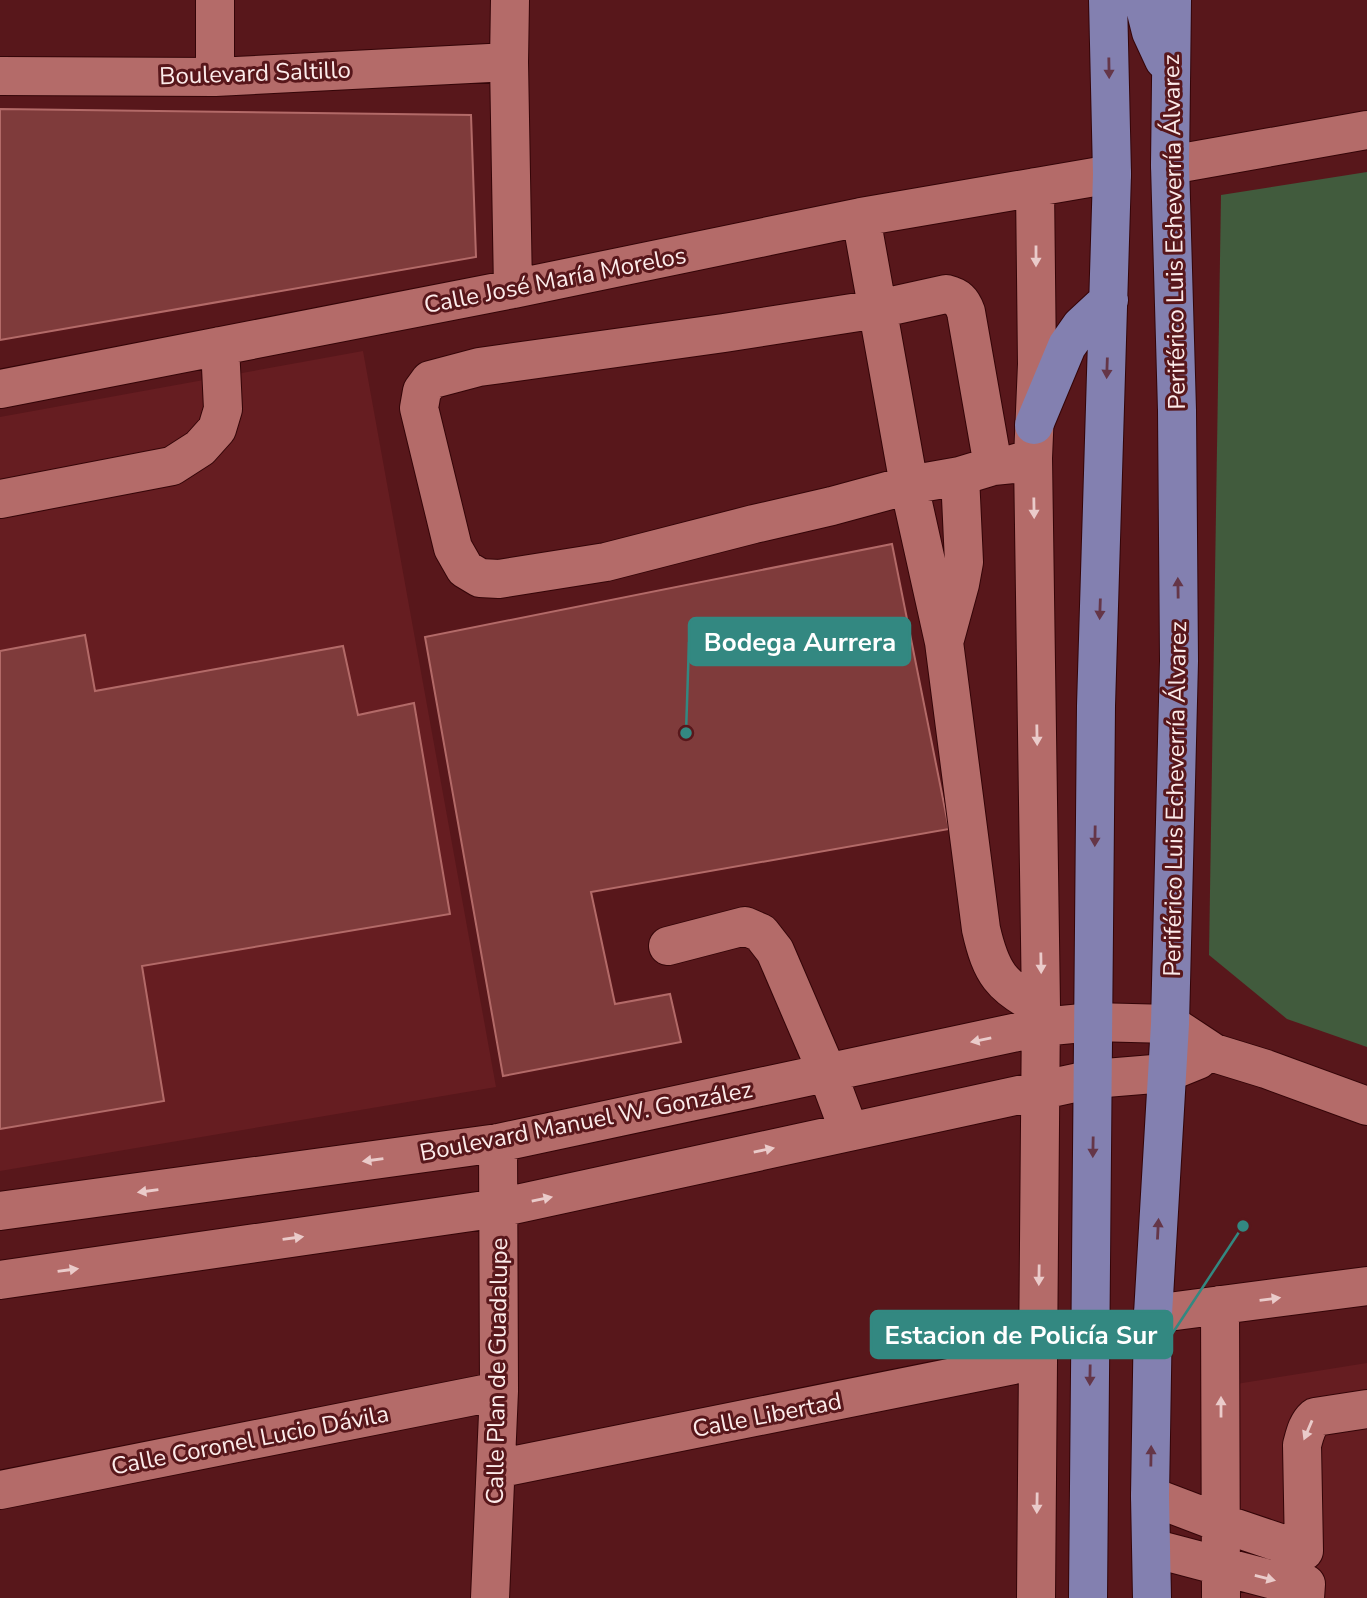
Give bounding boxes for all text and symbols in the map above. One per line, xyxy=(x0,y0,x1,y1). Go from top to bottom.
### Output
street label: Boulevard Saltillo xyxy=(159,54,351,92)
street label: Periférico Luis Echeverría Álvarez xyxy=(1155,54,1193,410)
one-way arrow xyxy=(1103,57,1115,79)
street label: Calle José María Morelos xyxy=(421,239,689,321)
one-way arrow xyxy=(1030,245,1042,267)
one-way arrow xyxy=(1101,357,1113,379)
one-way arrow xyxy=(1028,497,1040,519)
one-way arrow xyxy=(1172,577,1184,599)
one-way arrow xyxy=(1094,598,1105,620)
callout: Bodega Aurrera xyxy=(689,618,910,665)
street label: Periférico Luis Echeverría Álvarez xyxy=(1156,621,1194,977)
text: Bodega Aurrera xyxy=(704,625,896,660)
one-way arrow xyxy=(1032,724,1043,746)
one-way arrow xyxy=(1089,825,1101,847)
one-way arrow xyxy=(1035,952,1047,974)
one-way arrow xyxy=(970,1034,992,1045)
street label: Boulevard Manuel W. González xyxy=(417,1073,755,1169)
one-way arrow xyxy=(1087,1136,1098,1158)
one-way arrow xyxy=(753,1144,775,1155)
one-way arrow xyxy=(362,1155,384,1166)
one-way arrow xyxy=(137,1185,159,1196)
one-way arrow xyxy=(531,1193,553,1204)
one-way arrow xyxy=(1153,1218,1164,1240)
one-way arrow xyxy=(282,1232,304,1243)
street label: Calle Plan de Guadalupe xyxy=(479,1237,515,1505)
one-way arrow xyxy=(57,1265,79,1276)
one-way arrow xyxy=(1033,1265,1045,1287)
one-way arrow xyxy=(1259,1293,1281,1304)
callout: Estacion de Policía Sur xyxy=(871,1311,1172,1358)
text: Estacion de Policía Sur xyxy=(885,1318,1158,1353)
one-way arrow xyxy=(1084,1364,1096,1386)
street label: Calle Libertad xyxy=(690,1385,844,1445)
one-way arrow xyxy=(1215,1396,1227,1418)
street label: Calle Coronel Lucio Dávila xyxy=(108,1397,392,1483)
one-way arrow xyxy=(1302,1420,1314,1440)
one-way arrow xyxy=(1145,1445,1157,1467)
one-way arrow xyxy=(1031,1492,1043,1514)
one-way arrow xyxy=(1254,1573,1276,1584)

